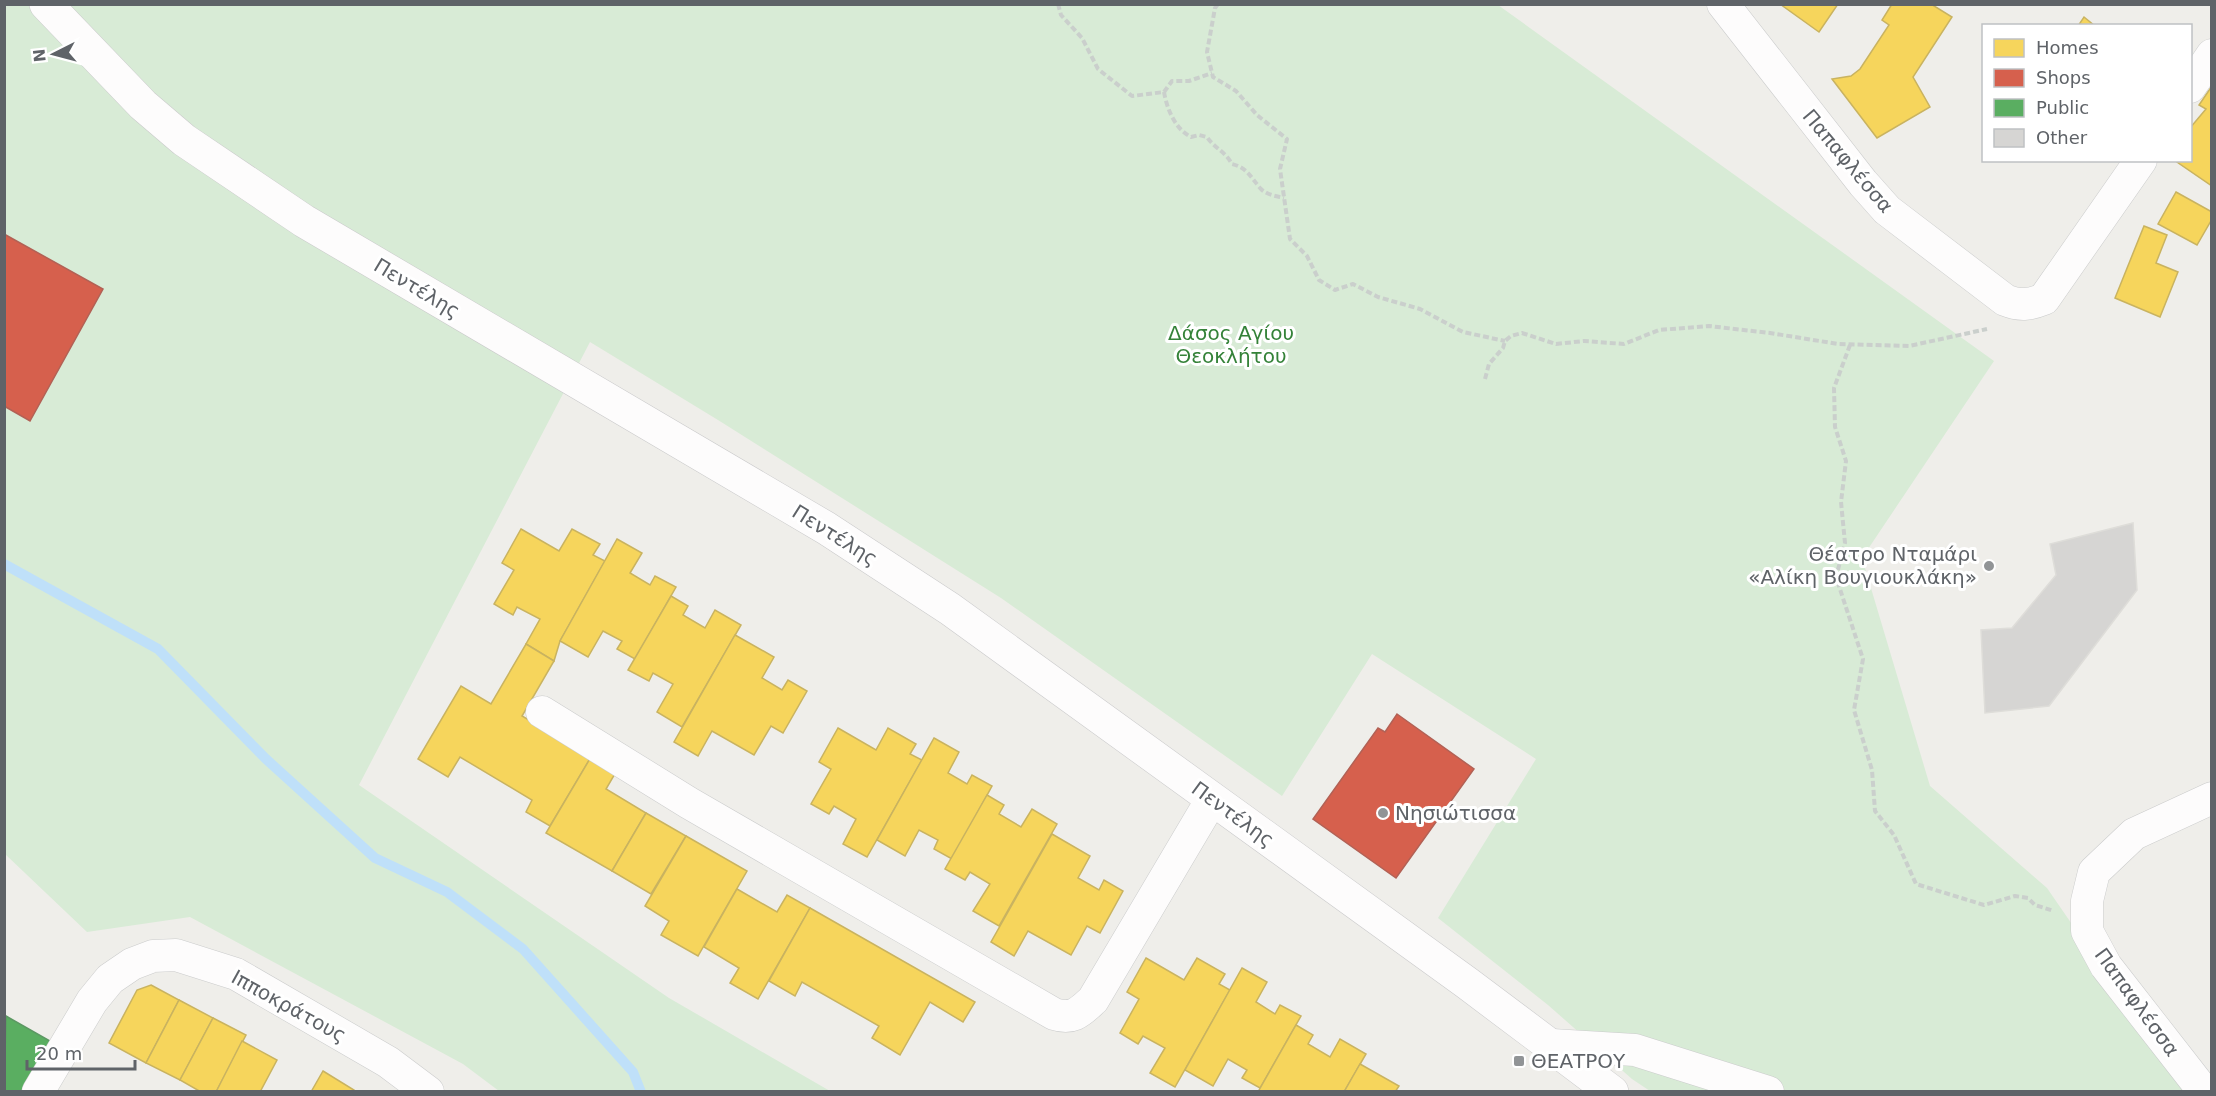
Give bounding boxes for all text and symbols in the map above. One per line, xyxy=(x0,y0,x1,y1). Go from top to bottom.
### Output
north arrow xyxy=(24,24,84,84)
legend xyxy=(1982,24,2192,162)
text: Homes xyxy=(2036,37,2099,58)
text: N xyxy=(29,48,50,63)
text: Shops xyxy=(2036,67,2091,88)
text: Public xyxy=(2036,97,2089,118)
street label: Παπαφλέσσα xyxy=(1798,104,1898,218)
text: Other xyxy=(2036,127,2088,148)
street label: Πεντέλης xyxy=(370,253,464,323)
park label: Δάσος Αγίου Θεοκλήτου xyxy=(1168,321,1294,368)
street label: Πεντέλης xyxy=(788,499,882,571)
place label: Θέατρο Νταμάρι «Αλίκη Βουγιουκλάκη» xyxy=(1748,542,1977,589)
marker: Θέατρο Νταμάρι «Αλίκη Βουγιουκλάκη» xyxy=(1982,559,1996,573)
street label: Πεντέλης xyxy=(1187,776,1279,852)
place label: Νησιώτισσα xyxy=(1395,801,1516,825)
marker: Νησιώτισσα xyxy=(1376,806,1390,820)
street label: Παπαφλέσσα xyxy=(2090,943,2184,1061)
street label: Ιπποκράτους xyxy=(227,965,351,1047)
scale bar xyxy=(27,1033,135,1071)
text: 20 m xyxy=(36,1043,82,1064)
place label: ΘΕΑΤΡΟΥ xyxy=(1531,1049,1626,1073)
marker: ΘΕΑΤΡΟΥ xyxy=(1512,1054,1526,1068)

